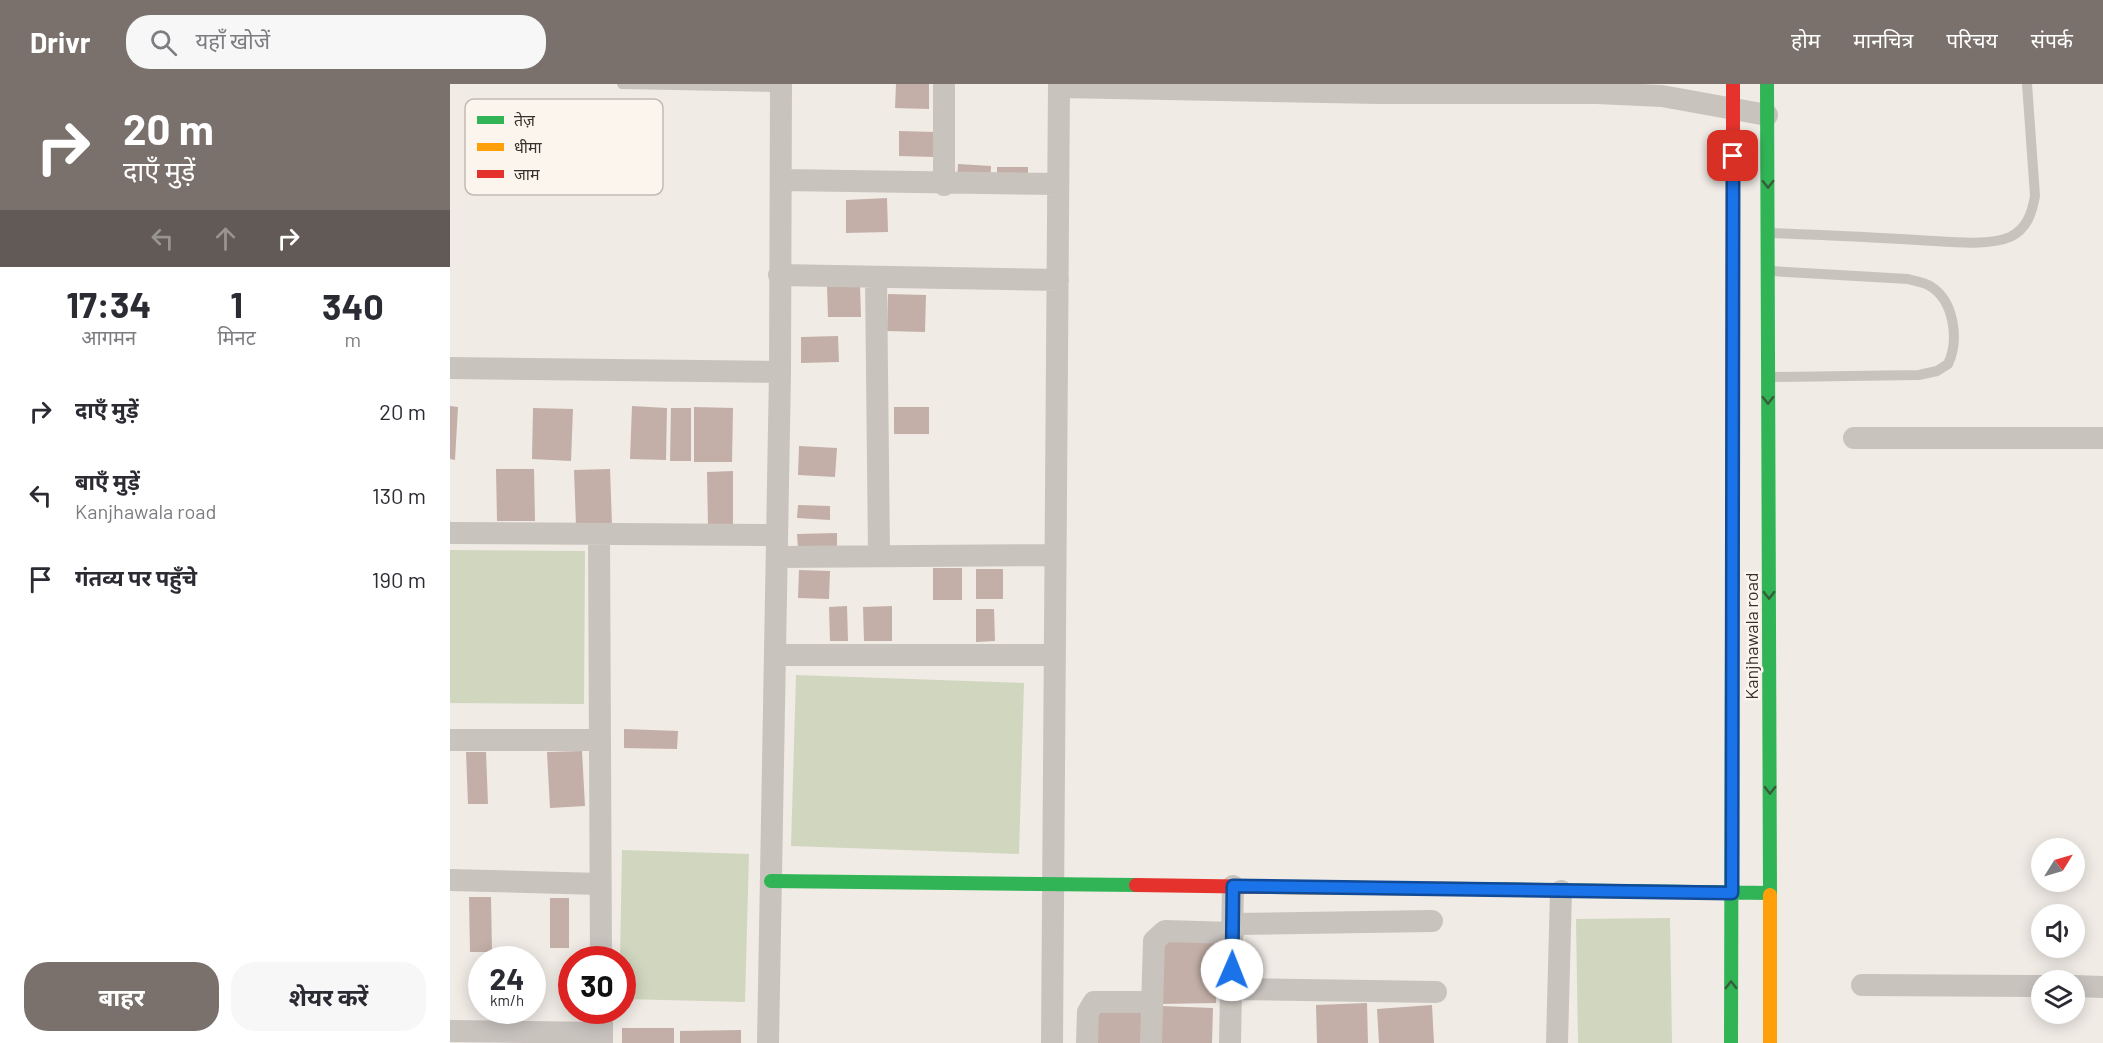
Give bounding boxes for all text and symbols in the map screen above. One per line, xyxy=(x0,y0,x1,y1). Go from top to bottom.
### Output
search box xyxy=(126,15,546,69)
text: Drivr xyxy=(30,25,90,59)
icon: search xyxy=(147,26,180,59)
text: यहाँ खोजें xyxy=(195,27,270,53)
text: होम xyxy=(1791,27,1820,52)
text: मानचित्र xyxy=(1853,27,1913,52)
text: परिचय xyxy=(1946,27,1998,52)
text: संपर्क xyxy=(2031,27,2073,52)
legend xyxy=(465,99,663,195)
text: 20 m xyxy=(123,103,214,153)
icon: right xyxy=(24,108,102,186)
text: तेज़ xyxy=(514,110,536,129)
pin xyxy=(1707,130,1758,181)
text: धीमा xyxy=(514,137,543,156)
icon: arrive xyxy=(1716,139,1749,172)
text: दाएँ मुड़ें xyxy=(123,154,195,186)
text: जाम xyxy=(514,164,540,183)
one-way arrow xyxy=(1762,180,1774,189)
icon: left xyxy=(146,222,179,255)
icon: ahead xyxy=(209,222,242,255)
icon: right xyxy=(272,222,305,255)
text: 17:34 xyxy=(66,282,151,325)
text: 1 xyxy=(230,282,243,325)
text: 340 xyxy=(322,284,384,327)
text: आगमन xyxy=(81,325,136,349)
text: मिनट xyxy=(217,325,256,349)
text: m xyxy=(345,327,361,351)
icon: right xyxy=(24,395,57,428)
text: दाएँ मुड़ें xyxy=(75,396,138,422)
one-way arrow xyxy=(1762,396,1774,405)
text: 20 m xyxy=(379,398,426,424)
text: बाएँ मुड़ें xyxy=(75,468,140,494)
icon: left xyxy=(24,479,57,512)
text: 130 m xyxy=(372,482,426,508)
text: Kanjhawala road xyxy=(75,499,216,523)
icon: arrive xyxy=(24,563,57,596)
text: गंतव्य पर पहुँचे xyxy=(75,564,197,590)
text: 190 m xyxy=(372,566,426,592)
street label: Kanjhawala road xyxy=(1740,572,1762,700)
one-way arrow xyxy=(1763,591,1775,600)
one-way arrow xyxy=(1764,786,1776,795)
north arrow xyxy=(2031,838,2085,892)
map controls xyxy=(2031,838,2085,1024)
button: sound xyxy=(2031,904,2085,958)
position arrow xyxy=(1200,938,1264,1002)
speed limit sign: 30 xyxy=(558,946,636,1024)
text: 24 xyxy=(490,960,524,996)
button: बाहर xyxy=(24,962,219,1031)
button: शेयर करें xyxy=(231,962,426,1031)
button: layers xyxy=(2031,970,2085,1024)
one-way arrow xyxy=(1725,980,1737,989)
text: km/h xyxy=(490,991,524,1009)

